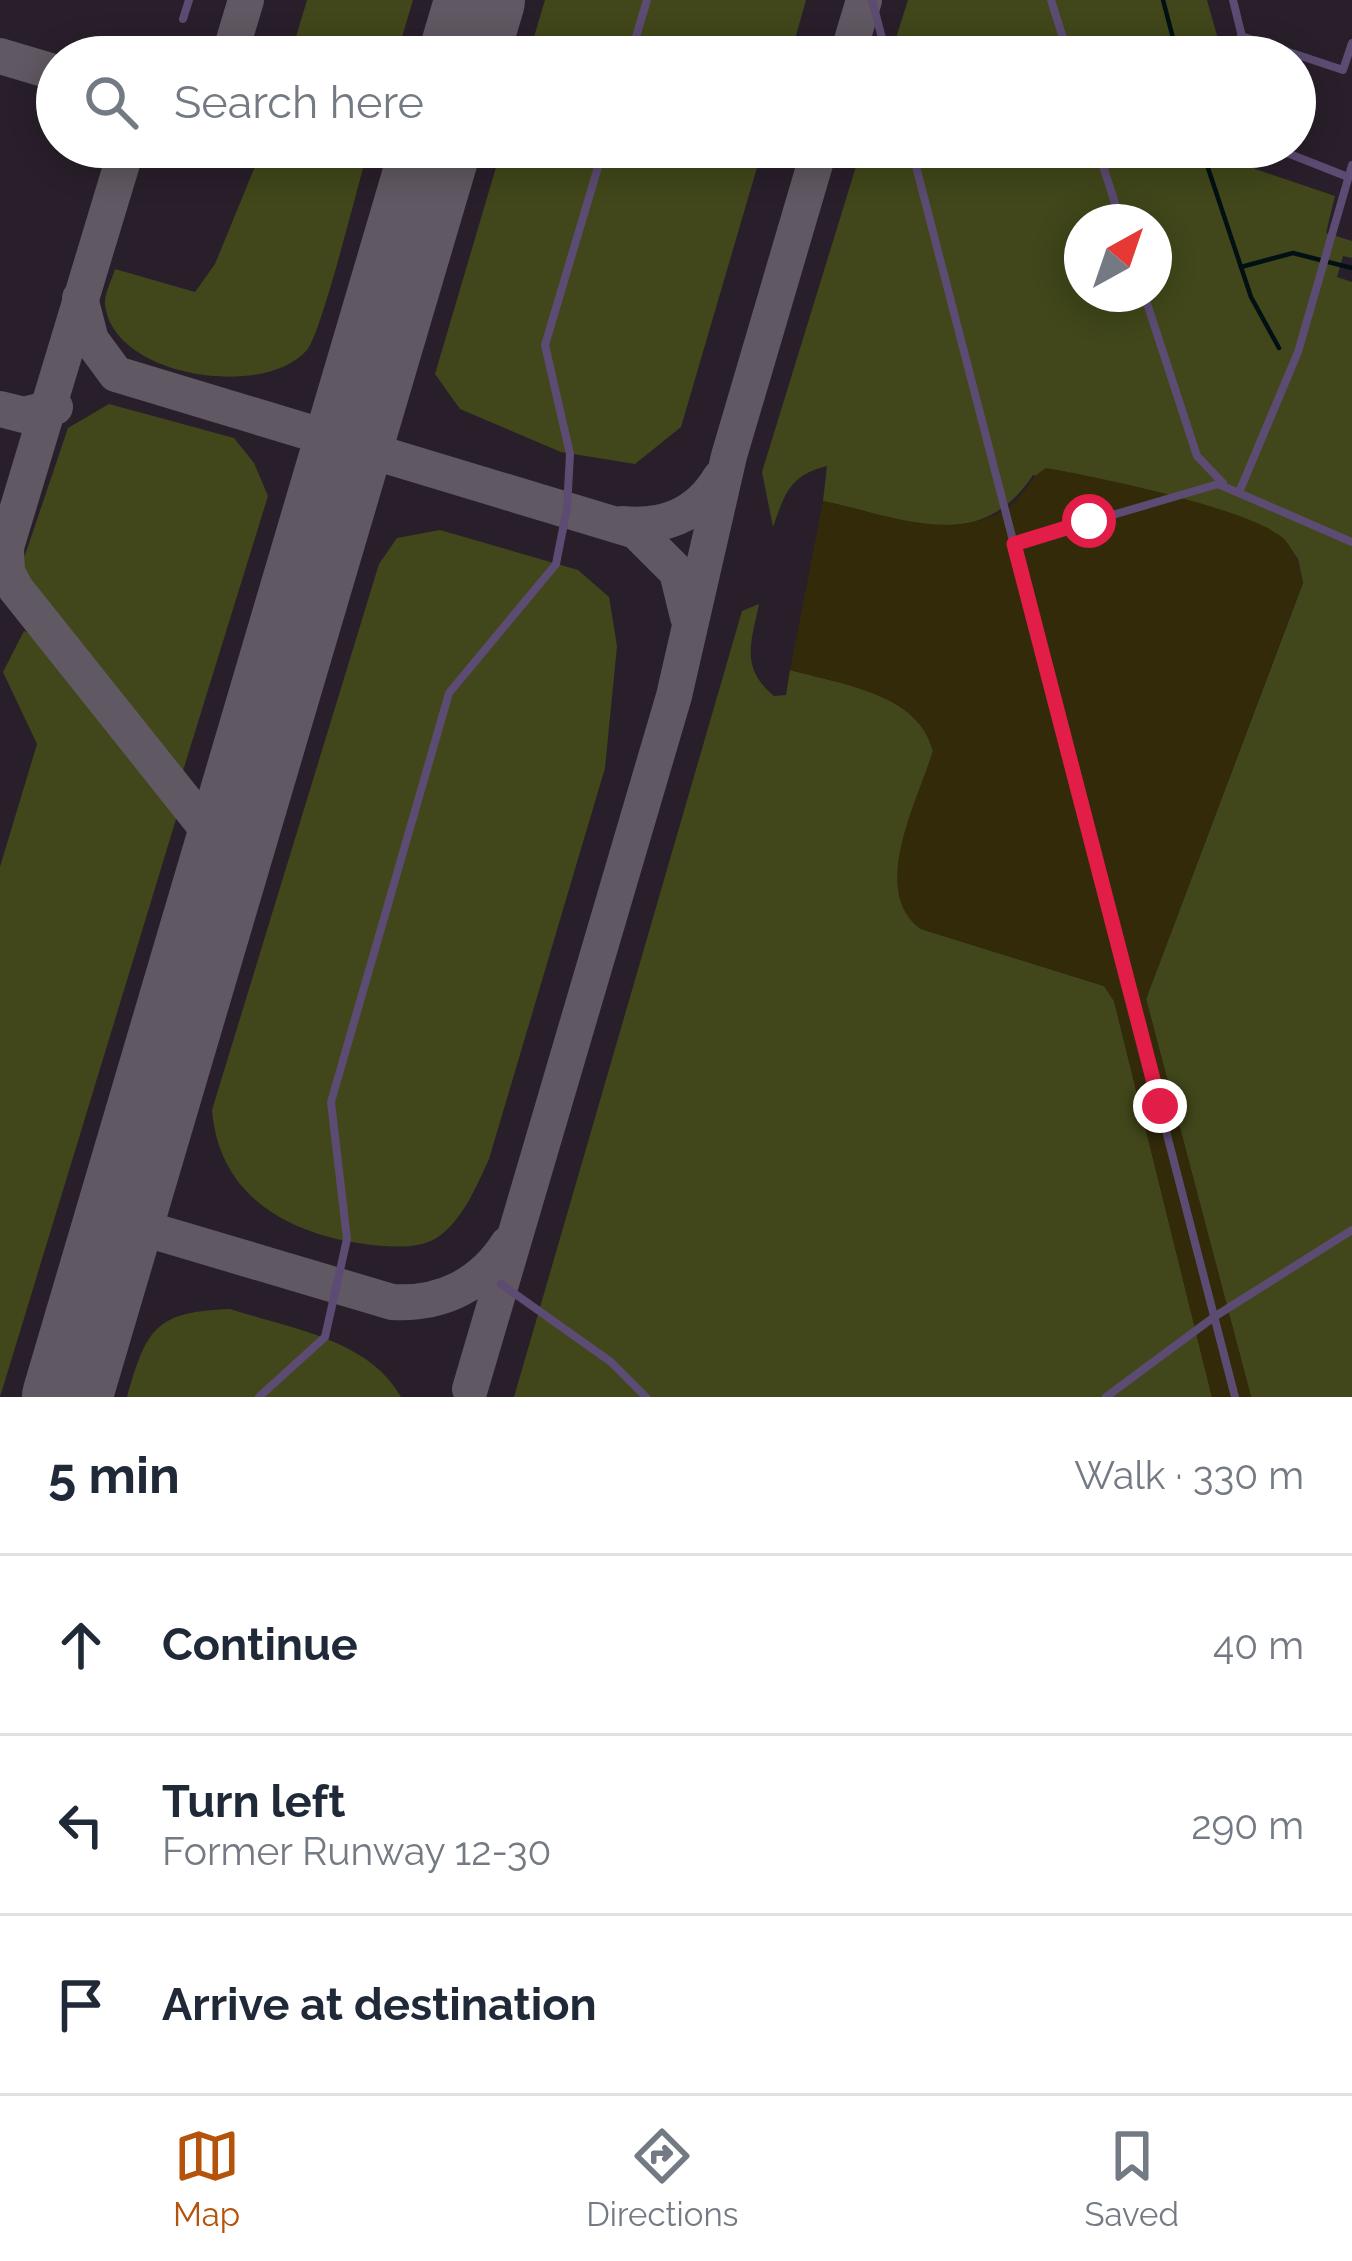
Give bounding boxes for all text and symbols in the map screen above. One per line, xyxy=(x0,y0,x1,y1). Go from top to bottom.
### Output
search box xyxy=(36,36,1316,168)
icon: search xyxy=(78,69,144,135)
text: Search here xyxy=(174,76,424,129)
north arrow xyxy=(1064,204,1172,312)
route start xyxy=(1062,494,1116,548)
route end xyxy=(1133,1079,1187,1133)
text: 5 min xyxy=(48,1445,180,1505)
text: Walk · 330 m xyxy=(1074,1452,1304,1498)
icon: ahead xyxy=(48,1612,114,1678)
text: Continue xyxy=(162,1618,358,1671)
text: 40 m xyxy=(1213,1622,1304,1668)
text: Turn left xyxy=(162,1775,345,1828)
icon: left xyxy=(48,1792,114,1858)
text: 290 m xyxy=(1191,1802,1304,1848)
text: Former Runway 12-30 xyxy=(162,1828,551,1874)
icon: arrive xyxy=(48,1972,114,2038)
text: Arrive at destination xyxy=(162,1978,597,2031)
tab: Map xyxy=(173,2123,240,2234)
tab: Directions xyxy=(586,2123,739,2234)
tab: Saved xyxy=(1085,2123,1179,2234)

